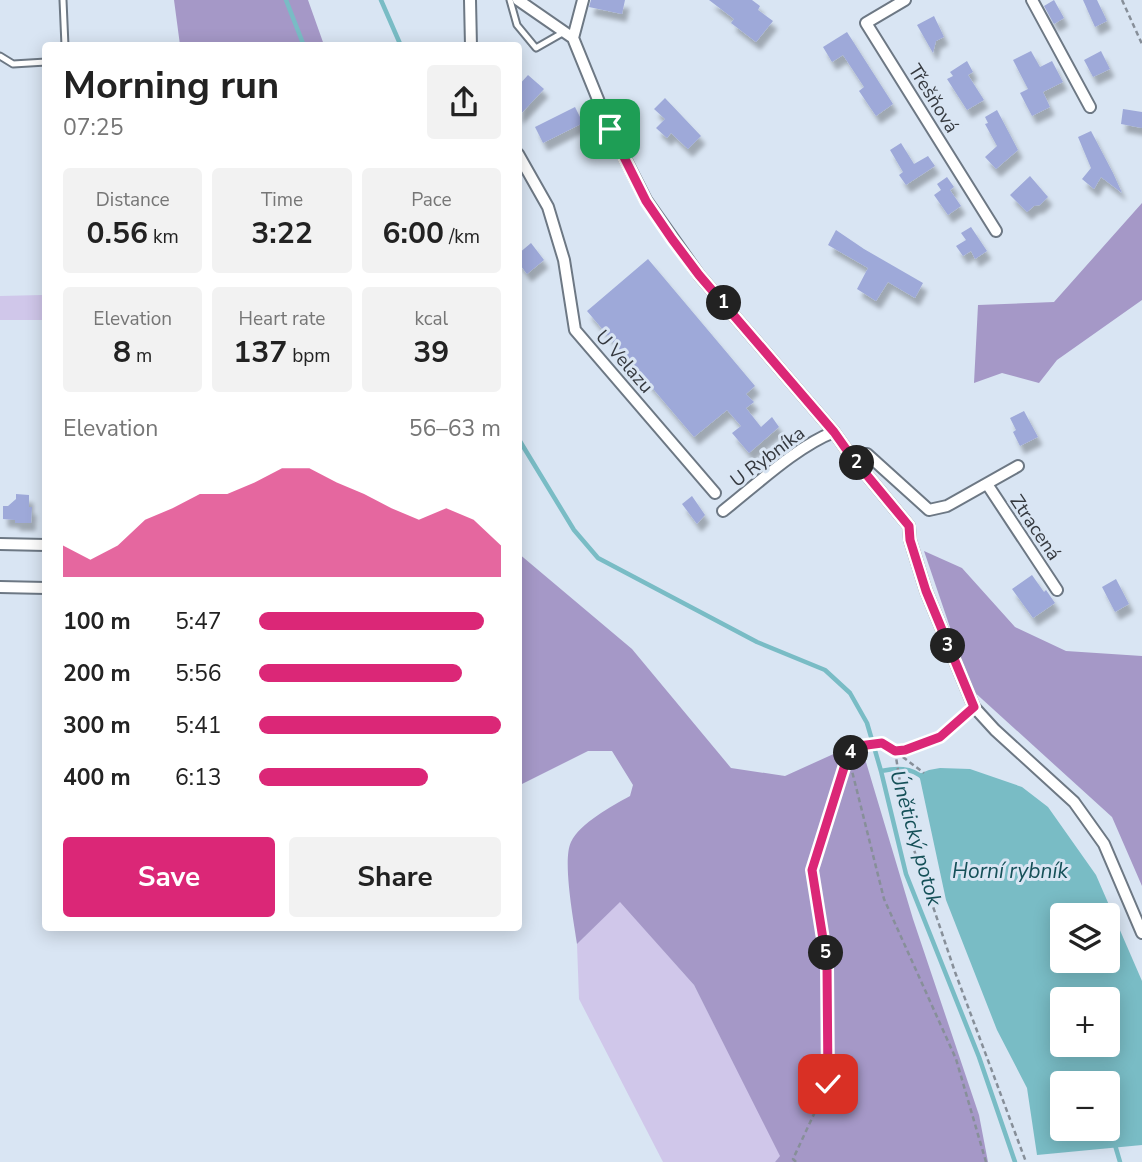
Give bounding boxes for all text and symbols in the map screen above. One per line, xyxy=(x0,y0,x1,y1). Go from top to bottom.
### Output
street label: Třešňová xyxy=(902,59,965,138)
text: Morning run xyxy=(63,60,279,111)
button: share xyxy=(427,65,501,139)
pin xyxy=(580,99,640,159)
icon: arrive xyxy=(591,110,629,148)
text: 07:25 xyxy=(63,112,123,143)
text: Distance xyxy=(96,187,170,213)
text: Time xyxy=(261,187,303,213)
text: Pace xyxy=(411,187,452,213)
text: 0.56 xyxy=(87,213,148,254)
text: 3:22 xyxy=(251,213,313,254)
text: 6:00 xyxy=(383,213,444,254)
text: km xyxy=(148,224,179,250)
text: /km xyxy=(444,224,480,250)
pin: 1 xyxy=(706,286,742,320)
text: 1 xyxy=(718,289,729,315)
text: Elevation xyxy=(93,306,172,332)
text: Heart rate xyxy=(239,306,325,332)
text: kcal xyxy=(414,306,448,332)
street label: U Velazu xyxy=(590,324,659,399)
text: 8 xyxy=(113,332,131,373)
text: 137 xyxy=(233,332,287,373)
text: 39 xyxy=(413,332,449,373)
text: m xyxy=(131,343,152,369)
text: bpm xyxy=(287,343,331,369)
text: Elevation xyxy=(63,413,158,444)
text: 56–63 m xyxy=(409,413,501,444)
street label: U Rybníka xyxy=(725,420,810,493)
pin: 2 xyxy=(840,446,874,480)
text: 2 xyxy=(851,449,862,475)
street label: Ztracená xyxy=(1004,490,1067,565)
text: 100 m xyxy=(63,606,131,637)
text: 5:47 xyxy=(175,606,222,637)
pin: 3 xyxy=(930,628,965,664)
text: 3 xyxy=(942,632,953,658)
text: 200 m xyxy=(63,658,131,689)
text: 5:56 xyxy=(175,658,222,689)
text: 300 m xyxy=(63,710,131,741)
text: 5:41 xyxy=(175,710,222,741)
pin: 4 xyxy=(834,736,868,770)
text: 4 xyxy=(845,739,856,765)
text: 400 m xyxy=(63,762,131,793)
text: 6:13 xyxy=(175,762,222,793)
water label: Únětický potok xyxy=(883,767,949,910)
button: Save xyxy=(63,837,275,917)
button: Share xyxy=(289,837,501,917)
water label: Horní rybník xyxy=(952,857,1069,885)
map controls xyxy=(1050,903,1120,1141)
button: layers xyxy=(1050,903,1120,973)
pin: 5 xyxy=(808,936,844,970)
text: 5 xyxy=(820,939,831,965)
button: + xyxy=(1050,987,1120,1057)
pin xyxy=(798,1054,858,1114)
icon: check xyxy=(809,1065,847,1103)
button: − xyxy=(1050,1071,1120,1141)

